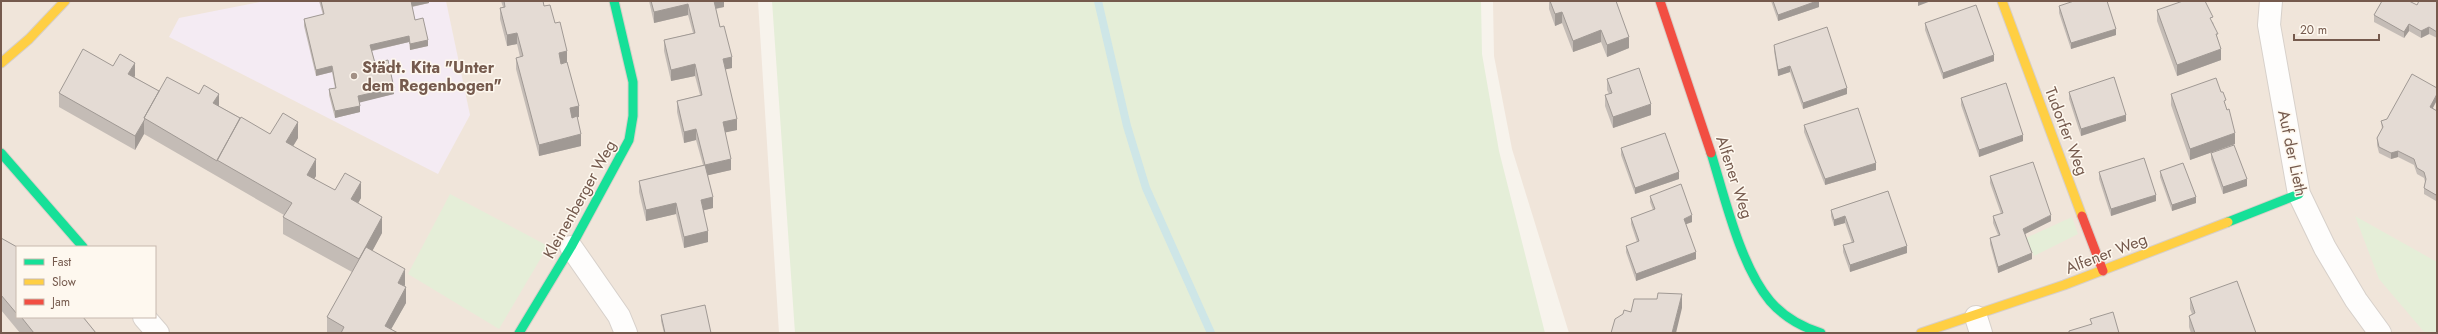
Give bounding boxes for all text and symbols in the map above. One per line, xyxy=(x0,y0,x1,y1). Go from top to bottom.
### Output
scale bar xyxy=(2294,16,2379,42)
text: 20 m xyxy=(2300,21,2327,39)
place label: Städt. Kita "Unter dem Regenbogen" xyxy=(362,56,502,97)
marker: Städt. Kita "Unter dem Regenbogen" xyxy=(349,71,359,81)
street label: Tudorfer Weg xyxy=(2039,84,2094,179)
street label: Auf der Lieth xyxy=(2272,108,2313,198)
street label: Alfener Weg xyxy=(1710,133,1759,222)
street label: Kleinenberger Weg xyxy=(537,136,622,263)
street label: Alfener Weg xyxy=(2062,227,2150,280)
legend xyxy=(16,246,156,318)
text: Fast xyxy=(52,253,71,271)
text: Slow xyxy=(52,273,77,291)
text: Jam xyxy=(50,293,70,311)

